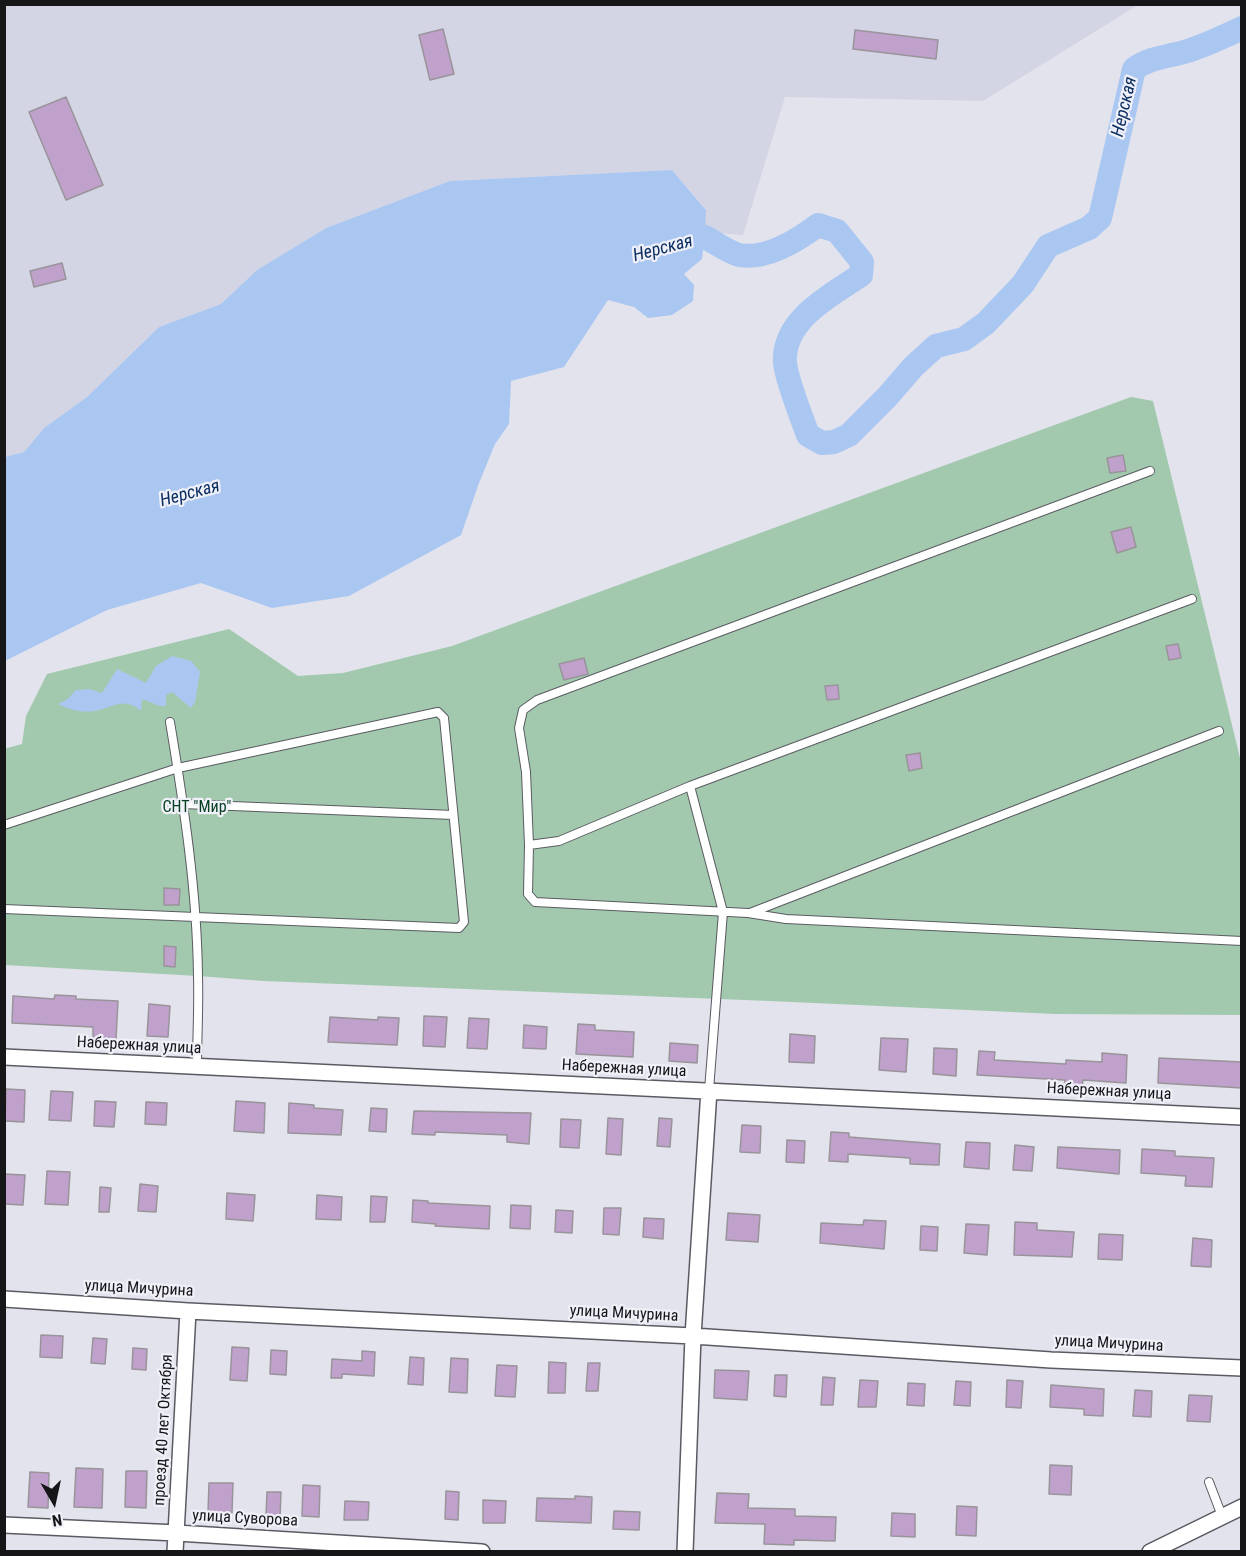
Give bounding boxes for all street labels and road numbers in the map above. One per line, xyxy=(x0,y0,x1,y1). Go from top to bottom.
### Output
street label: Набережная улица xyxy=(76,1033,202,1059)
street label: Набережная улица xyxy=(561,1056,687,1082)
street label: Набережная улица xyxy=(1046,1079,1172,1105)
street label: улица Мичурина xyxy=(84,1277,194,1301)
street label: улица Мичурина xyxy=(569,1302,679,1326)
street label: улица Мичурина xyxy=(1054,1332,1164,1356)
street label: проезд 40 лет Октября xyxy=(150,1354,178,1506)
street label: улица Суворова xyxy=(192,1507,298,1531)

